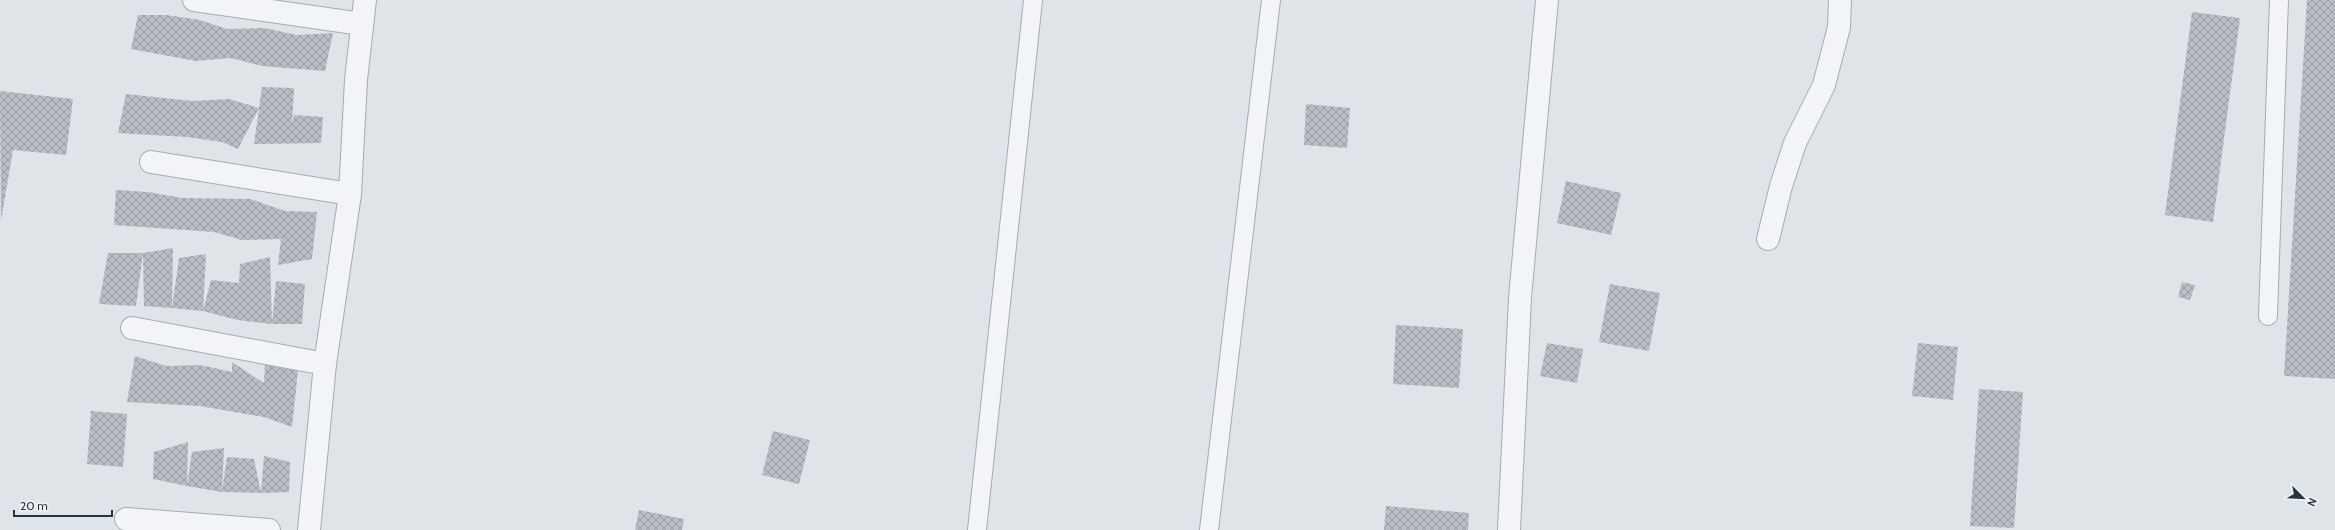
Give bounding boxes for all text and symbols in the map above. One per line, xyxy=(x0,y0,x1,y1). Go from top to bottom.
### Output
north arrow xyxy=(2283,478,2323,518)
scale bar xyxy=(14,492,112,518)
text: N xyxy=(2304,496,2320,508)
text: 20 m xyxy=(20,498,48,513)

